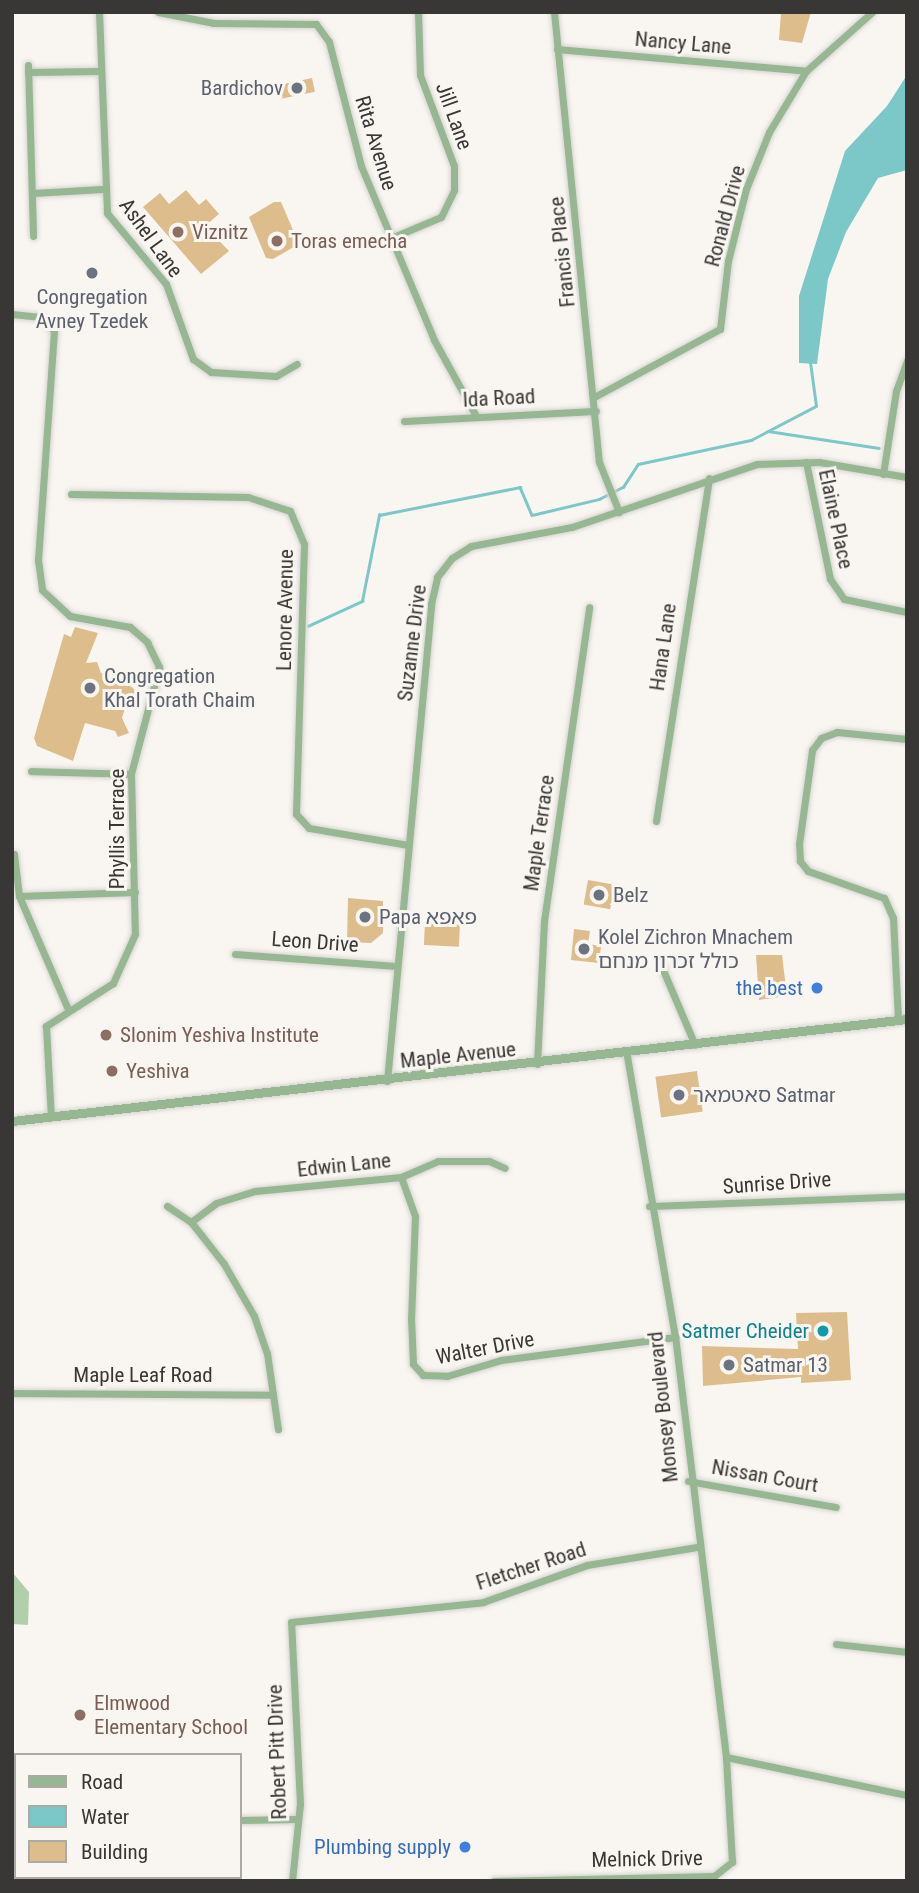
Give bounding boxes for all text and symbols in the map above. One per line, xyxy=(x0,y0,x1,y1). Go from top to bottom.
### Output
street label: Nancy Lane xyxy=(634,26,732,60)
place label: Bardichov xyxy=(201,75,283,101)
street label: Jill Lane xyxy=(430,79,478,153)
marker: Bardichov xyxy=(289,80,305,96)
street label: Rita Avenue xyxy=(350,93,402,193)
street label: Ronald Drive xyxy=(699,163,751,269)
street label: Ashel Lane xyxy=(114,194,188,282)
street label: Francis Place xyxy=(544,195,580,309)
place label: Viznitz xyxy=(192,219,248,245)
marker: Viznitz xyxy=(170,224,186,240)
place label: Toras emecha xyxy=(291,228,407,254)
marker: Toras emecha xyxy=(269,233,285,249)
marker: Congregation Avney Tzedek xyxy=(84,265,100,281)
place label: Congregation Avney Tzedek xyxy=(36,284,148,334)
street label: Ida Road xyxy=(462,384,536,412)
street label: Elaine Place xyxy=(813,467,859,571)
street label: Lenore Avenue xyxy=(271,549,299,671)
street label: Suzanne Drive xyxy=(392,583,432,703)
street label: Hana Lane xyxy=(644,602,682,692)
place label: Congregation Khal Torath Chaim xyxy=(104,663,256,713)
marker: Congregation Khal Torath Chaim xyxy=(82,680,98,696)
street label: Phyllis Terrace xyxy=(104,768,130,890)
street label: Maple Terrace xyxy=(518,773,560,893)
place label: Belz xyxy=(613,882,648,908)
marker: Belz xyxy=(591,887,607,903)
place label: Papa פאפא xyxy=(379,904,477,930)
marker: Papa פאפא xyxy=(357,909,373,925)
place label: Kolel Zichron Mnachem כולל זכרון מנחם xyxy=(598,924,793,974)
street label: Leon Drive xyxy=(271,926,359,958)
marker: Kolel Zichron Mnachem כולל זכרון מנחם xyxy=(576,941,592,957)
place label: the best xyxy=(736,975,803,1001)
marker: the best xyxy=(809,980,825,996)
place label: Slonim Yeshiva Institute xyxy=(120,1022,319,1048)
marker: Slonim Yeshiva Institute xyxy=(98,1027,114,1043)
street label: Maple Avenue xyxy=(399,1036,517,1074)
place label: Yeshiva xyxy=(126,1058,190,1084)
marker: Yeshiva xyxy=(104,1063,120,1079)
place label: סאטמאר Satmar xyxy=(693,1082,835,1108)
marker: סאטמאר Satmar xyxy=(671,1087,687,1103)
street label: Edwin Lane xyxy=(296,1148,392,1182)
street label: Sunrise Drive xyxy=(722,1167,832,1199)
place label: Satmer Cheider xyxy=(682,1318,809,1344)
marker: Satmer Cheider xyxy=(815,1323,831,1339)
street label: Walter Drive xyxy=(434,1326,536,1370)
street label: Monsey Boulevard xyxy=(643,1330,683,1484)
place label: Satmar 13 xyxy=(743,1352,828,1378)
marker: Satmar 13 xyxy=(721,1357,737,1373)
street label: Maple Leaf Road xyxy=(73,1362,213,1388)
street label: Nissan Court xyxy=(710,1454,820,1498)
street label: Fletcher Road xyxy=(473,1536,589,1596)
street label: Robert Pitt Drive xyxy=(262,1684,292,1820)
place label: Elmwood Elementary School xyxy=(94,1690,248,1740)
marker: Elmwood Elementary School xyxy=(72,1707,88,1723)
legend xyxy=(14,1753,242,1879)
text: Road xyxy=(81,1770,123,1794)
text: Water xyxy=(81,1805,129,1829)
place label: Plumbing supply xyxy=(314,1834,451,1860)
marker: Plumbing supply xyxy=(457,1839,473,1855)
text: Building xyxy=(81,1840,148,1864)
street label: Melnick Drive xyxy=(591,1845,703,1873)

